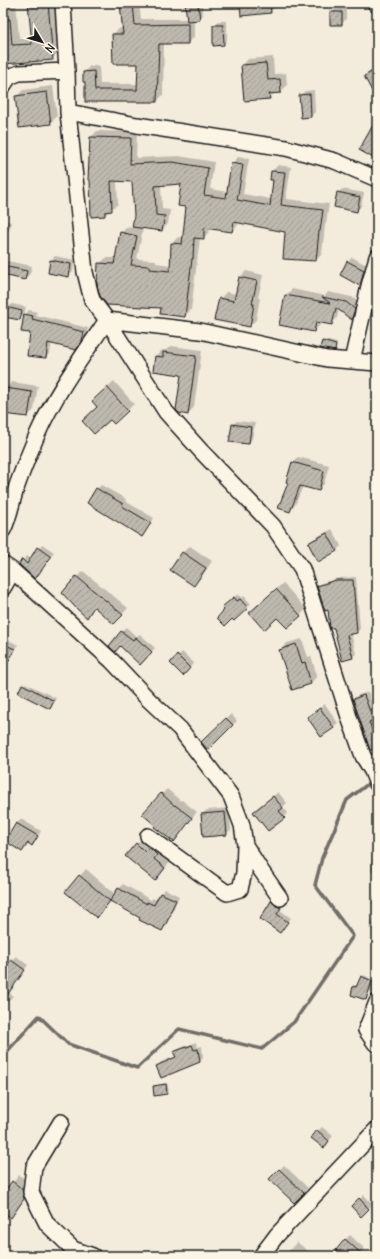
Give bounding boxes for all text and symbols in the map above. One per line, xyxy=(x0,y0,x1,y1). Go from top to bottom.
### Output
north arrow xyxy=(22,22,62,62)
text: N xyxy=(42,41,58,55)

